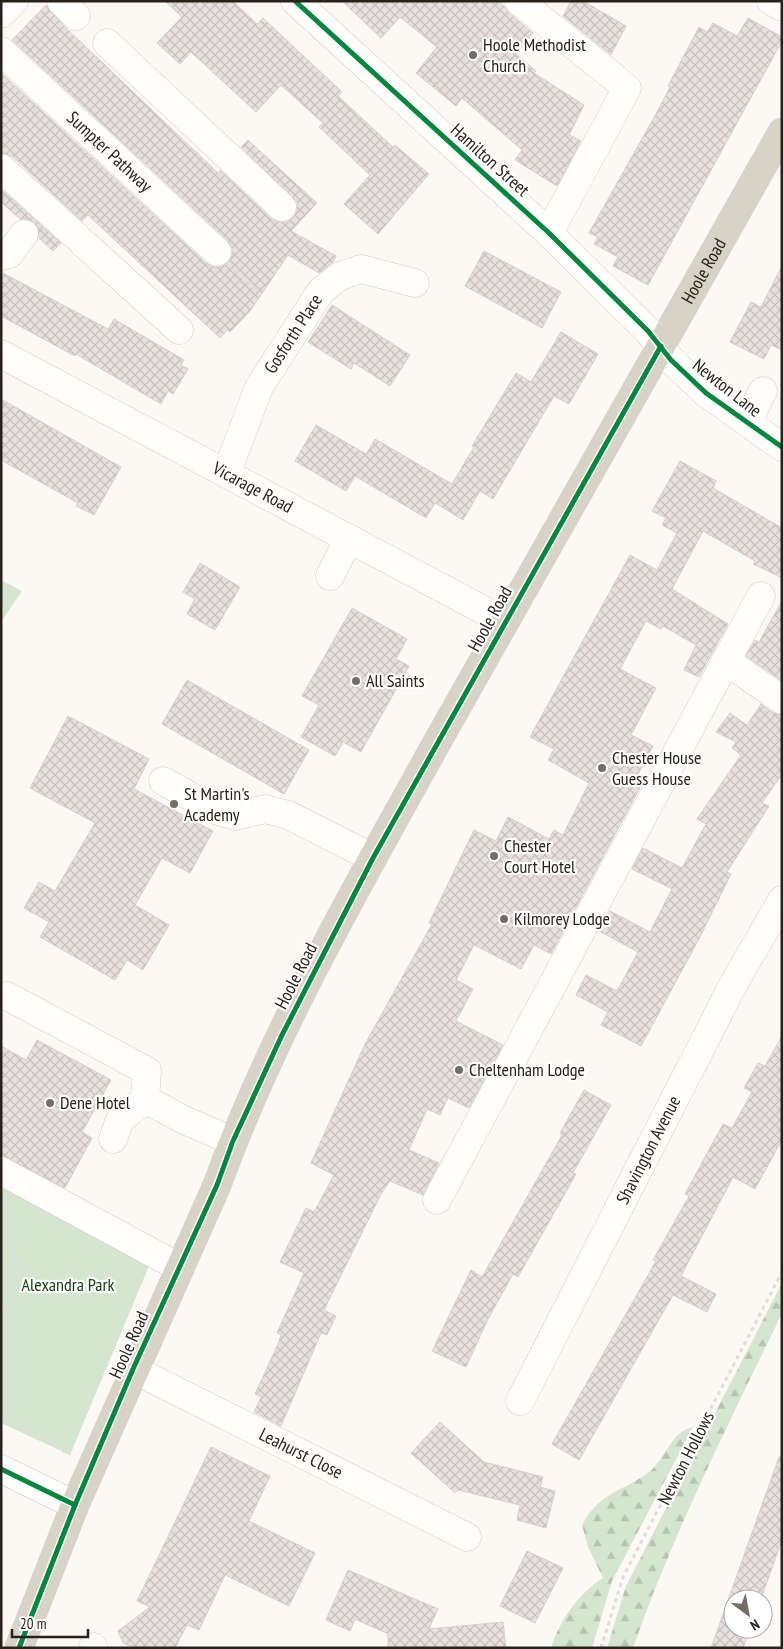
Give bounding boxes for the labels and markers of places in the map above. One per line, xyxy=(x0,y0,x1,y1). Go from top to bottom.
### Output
place label: Hoole Methodist Church xyxy=(483,33,586,77)
marker: Hoole Methodist Church xyxy=(467,49,479,61)
place label: All Saints xyxy=(366,669,424,692)
marker: All Saints xyxy=(350,675,362,687)
place label: Chester House Guess House xyxy=(612,746,701,790)
marker: Chester House Guess House xyxy=(596,762,608,774)
place label: St Martin's Academy xyxy=(184,782,250,826)
marker: St Martin's Academy xyxy=(168,798,180,810)
place label: Chester Court Hotel xyxy=(504,834,576,878)
marker: Chester Court Hotel xyxy=(488,850,500,862)
place label: Kilmorey Lodge xyxy=(514,907,610,930)
marker: Kilmorey Lodge xyxy=(498,913,510,925)
place label: Cheltenham Lodge xyxy=(469,1058,585,1081)
marker: Cheltenham Lodge xyxy=(453,1064,465,1076)
place label: Dene Hotel xyxy=(60,1091,131,1114)
marker: Dene Hotel xyxy=(44,1097,56,1109)

